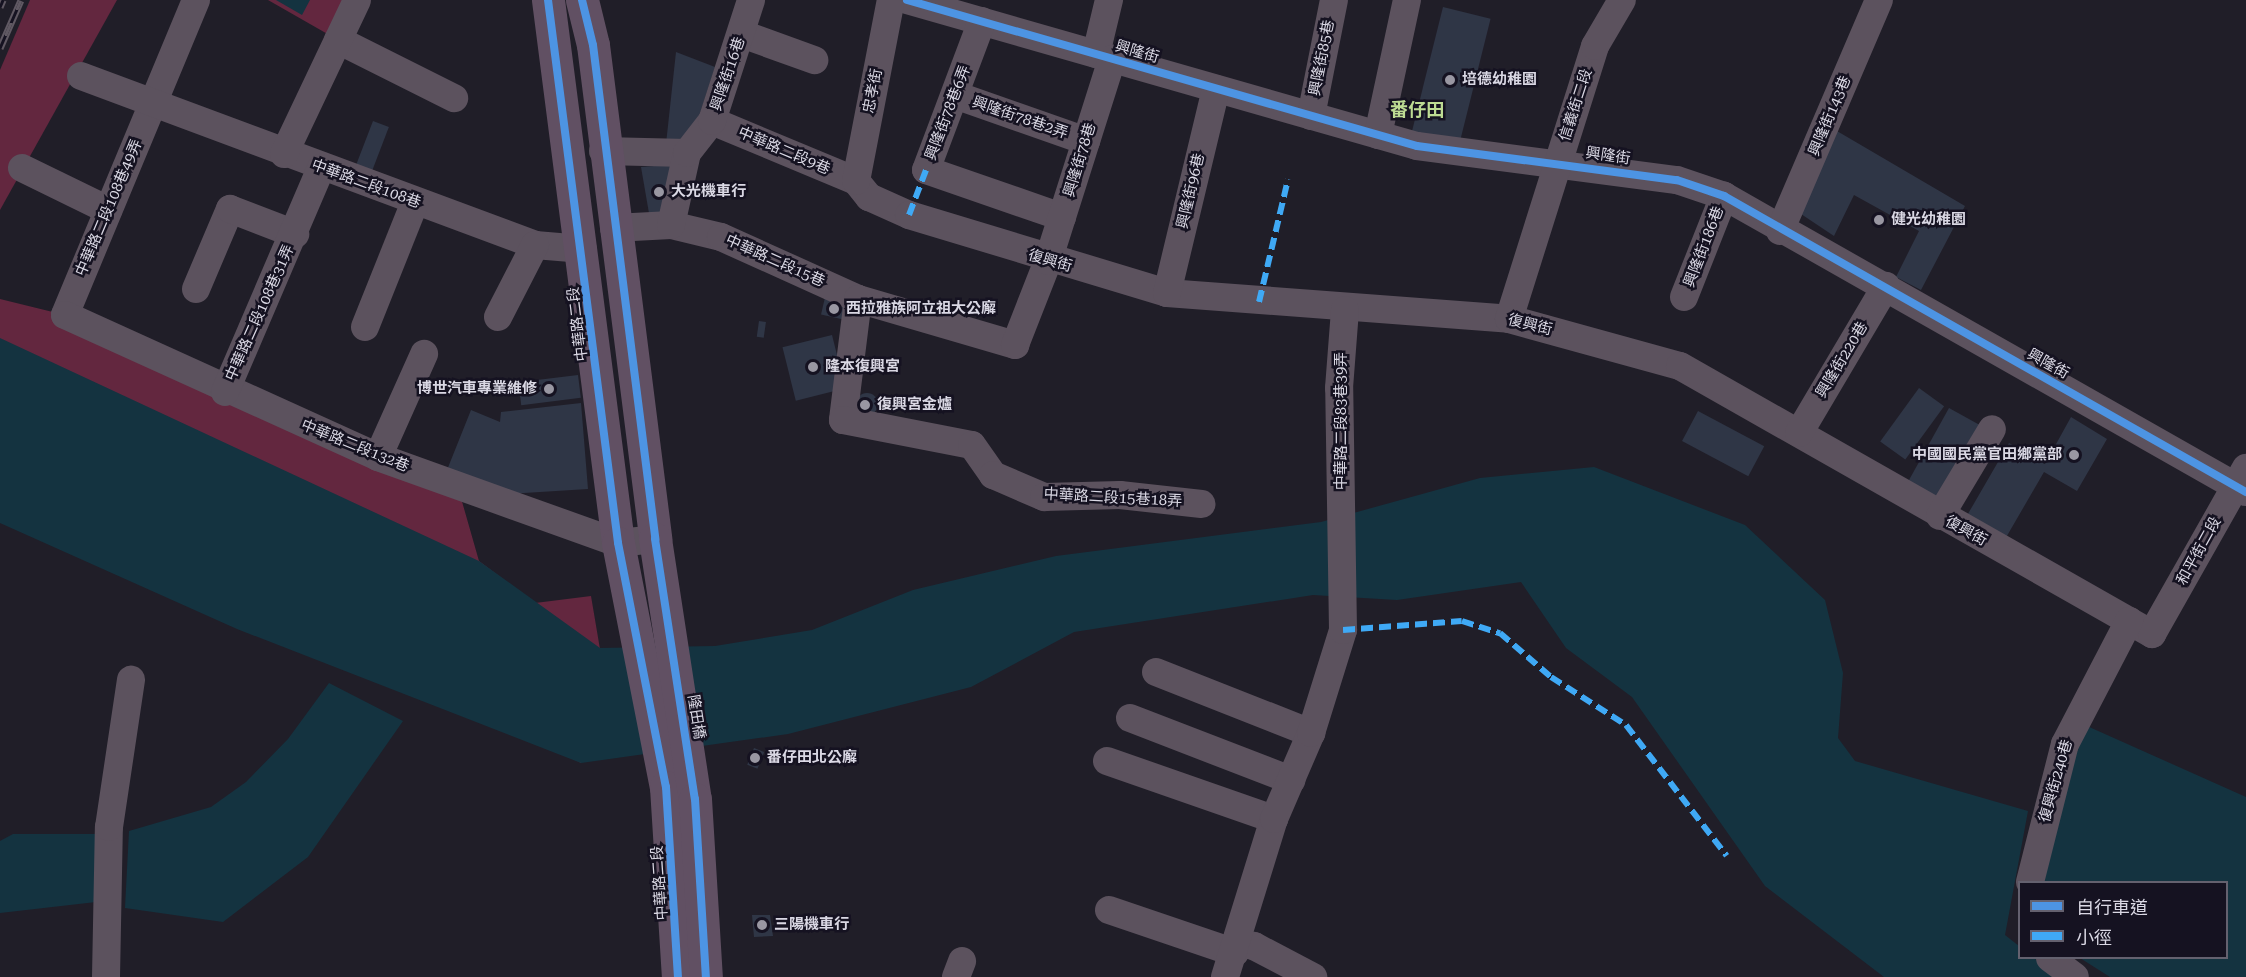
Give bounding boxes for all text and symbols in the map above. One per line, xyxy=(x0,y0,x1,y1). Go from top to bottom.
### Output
street label: 興隆街85巷 xyxy=(1306,19,1338,97)
street label: 興隆街16巷 xyxy=(707,35,749,113)
street label: 興隆街 xyxy=(1113,37,1161,67)
street label: 興隆街78巷6弄 xyxy=(922,63,974,163)
street label: 忠孝街 xyxy=(860,67,886,115)
street label: 信義街二段 xyxy=(1556,67,1596,143)
place label: 培德幼稚園 xyxy=(1462,71,1537,89)
marker: 培德幼稚園 xyxy=(1443,73,1457,87)
street label: 興隆街143巷 xyxy=(1805,73,1855,159)
street label: 興隆街78巷2弄 xyxy=(970,93,1070,143)
district label: 番仔田 xyxy=(1390,99,1444,121)
street label: 興隆街78巷 xyxy=(1060,121,1100,199)
street label: 中華路二段9巷 xyxy=(735,123,833,179)
street label: 中華路二段108巷49弄 xyxy=(72,137,146,279)
street label: 興隆街 xyxy=(1584,144,1632,168)
street label: 興隆街96巷 xyxy=(1174,152,1208,230)
street label: 中華路二段108巷 xyxy=(309,156,423,212)
place label: 大光機車行 xyxy=(671,183,746,201)
marker: 大光機車行 xyxy=(652,185,666,199)
street label: 興隆街186巷 xyxy=(1680,204,1728,290)
place label: 健光幼稚園 xyxy=(1891,211,1966,229)
marker: 健光幼稚園 xyxy=(1872,213,1886,227)
street label: 中華路二段15巷 xyxy=(723,231,827,291)
street label: 中華路二段108巷31弄 xyxy=(222,242,298,384)
street label: 復興街 xyxy=(1026,246,1074,276)
street label: 中華路二段 xyxy=(564,286,592,362)
place label: 西拉雅族阿立祖大公廨 xyxy=(846,300,996,318)
marker: 西拉雅族阿立祖大公廨 xyxy=(827,302,841,316)
street label: 復興街 xyxy=(1506,311,1554,339)
street label: 興隆街220巷 xyxy=(1812,319,1872,401)
street label: 興隆街 xyxy=(2024,345,2072,383)
street label: 中華路二段83巷39弄 xyxy=(1333,352,1351,490)
place label: 隆本復興宮 xyxy=(825,358,900,376)
marker: 隆本復興宮 xyxy=(806,360,820,374)
place label: 博世汽車專業維修 xyxy=(417,380,537,398)
marker: 博世汽車專業維修 xyxy=(542,382,556,396)
place label: 復興宮金爐 xyxy=(877,396,952,414)
marker: 復興宮金爐 xyxy=(858,398,872,412)
street label: 中華路二段132巷 xyxy=(298,416,412,476)
place label: 中國國民黨官田鄉黨部 xyxy=(1912,446,2062,464)
marker: 中國國民黨官田鄉黨部 xyxy=(2067,448,2081,462)
street label: 中華路二段15巷18弄 xyxy=(1043,485,1183,511)
street label: 復興街 xyxy=(1942,512,1990,550)
street label: 和平街二段 xyxy=(2173,514,2225,588)
street label: 隆田橋 xyxy=(684,693,708,741)
street label: 復興街240巷 xyxy=(2036,738,2076,824)
place label: 番仔田北公廨 xyxy=(767,749,857,767)
marker: 番仔田北公廨 xyxy=(748,751,762,765)
street label: 中華路二段 xyxy=(648,845,672,921)
legend xyxy=(2018,881,2228,959)
text: 自行車道 xyxy=(2076,897,2148,918)
place label: 三陽機車行 xyxy=(774,916,849,934)
marker: 三陽機車行 xyxy=(755,918,769,932)
text: 小徑 xyxy=(2076,927,2112,948)

